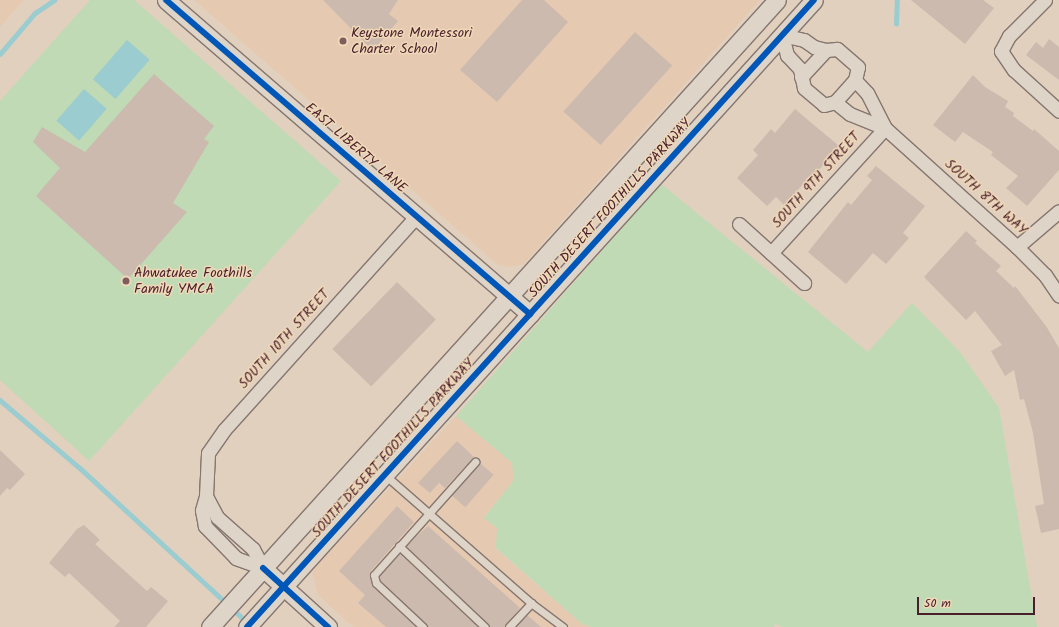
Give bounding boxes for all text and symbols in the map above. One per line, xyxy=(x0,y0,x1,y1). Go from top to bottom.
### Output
place label: Keystone Montessori Charter School xyxy=(351,25,472,58)
marker: Keystone Montessori Charter School xyxy=(338,36,348,46)
street label: EAST LIBERTY LANE xyxy=(302,99,410,197)
street label: SOUTH DESERT FOOTHILLS PARKWAY xyxy=(525,115,695,301)
street label: SOUTH 9TH STREET xyxy=(769,129,863,231)
street label: SOUTH 8TH WAY xyxy=(941,156,1031,238)
place label: Ahwatukee Foothills Family YMCA xyxy=(134,265,252,298)
marker: Ahwatukee Foothills Family YMCA xyxy=(121,276,131,286)
street label: SOUTH 10TH STREET xyxy=(235,286,333,392)
street label: SOUTH DESERT FOOTHILLS PARKWAY xyxy=(308,355,478,541)
scale bar xyxy=(919,589,1037,615)
text: 50 m xyxy=(924,594,951,613)

